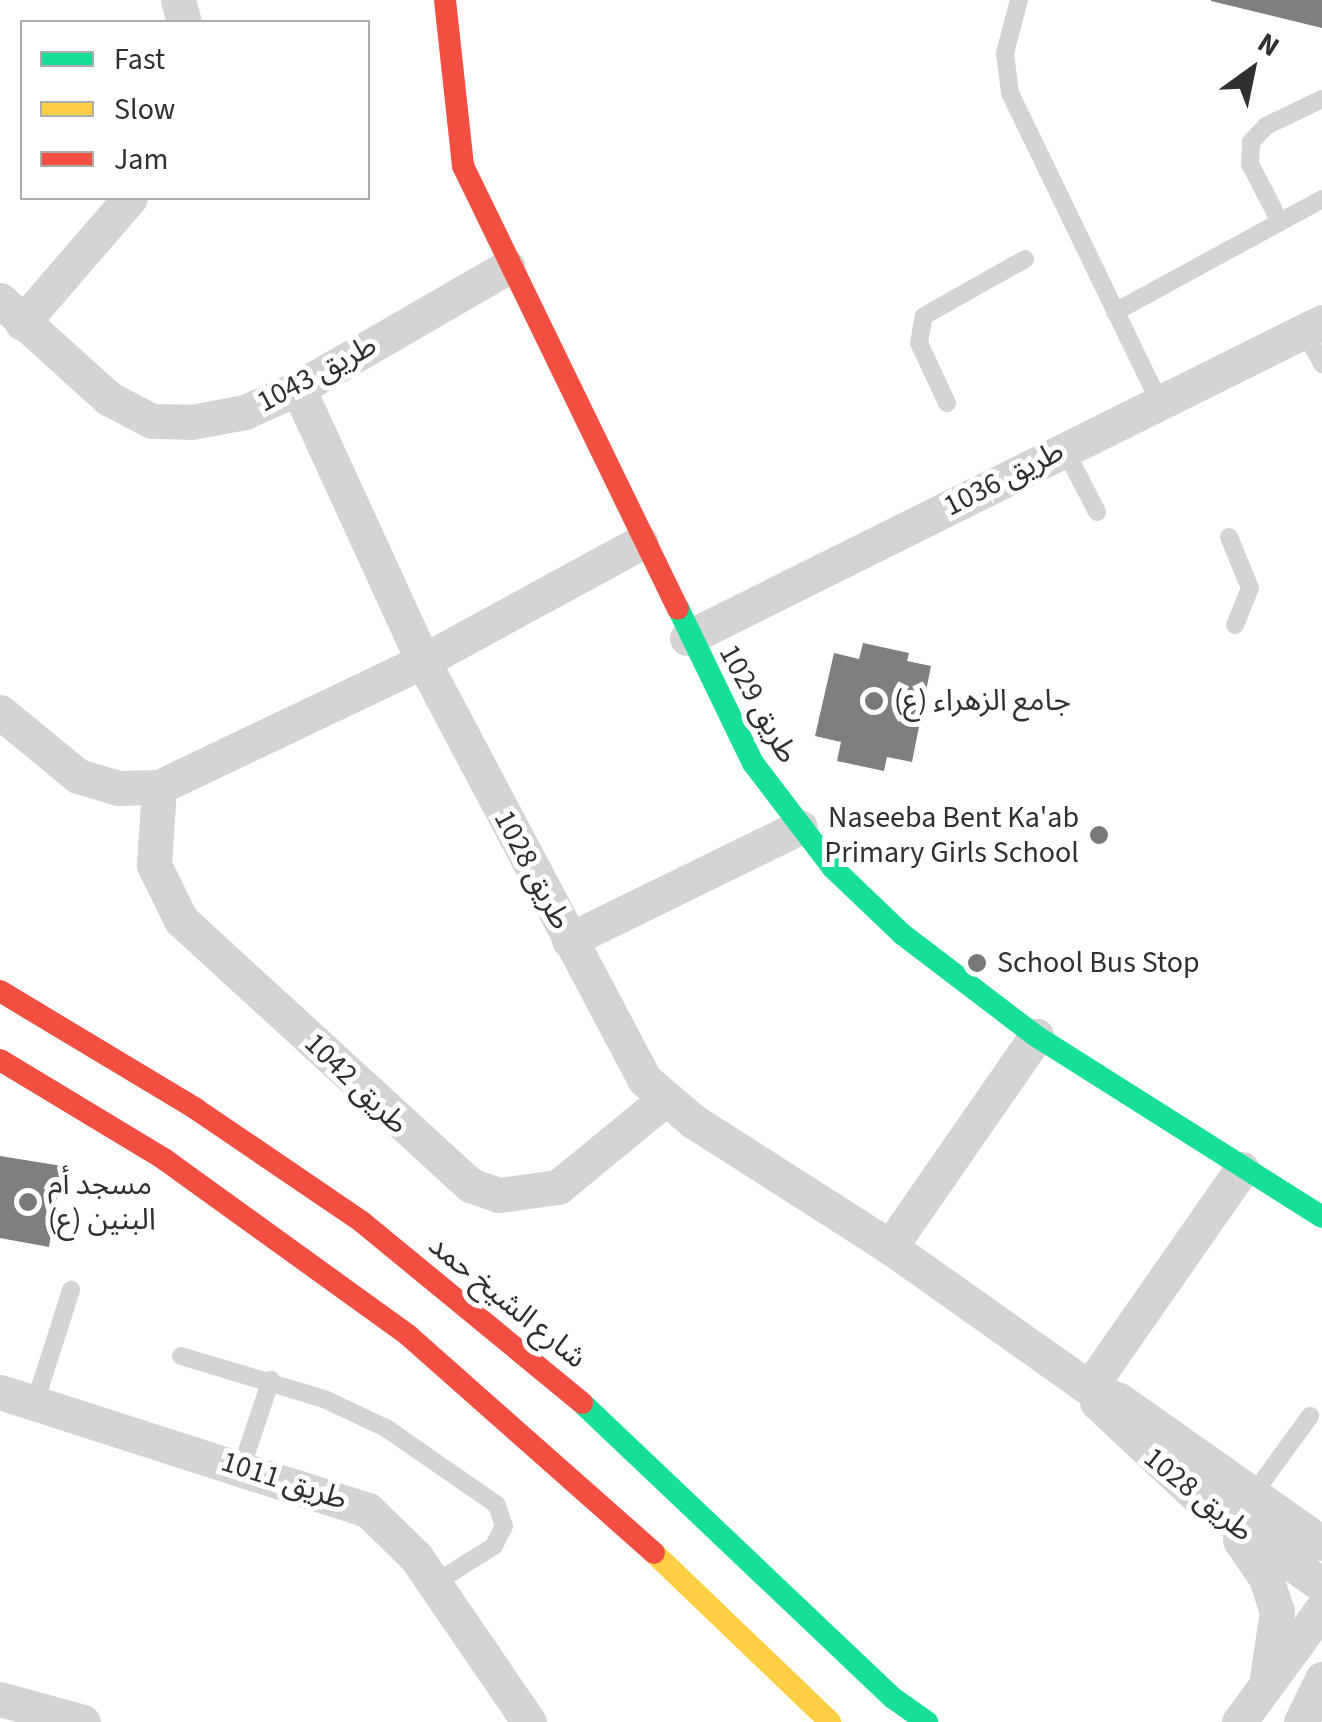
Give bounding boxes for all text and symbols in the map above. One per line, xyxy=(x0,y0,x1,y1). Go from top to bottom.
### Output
legend xyxy=(20,20,370,200)
north arrow xyxy=(1202,20,1302,120)
text: N xyxy=(1250,23,1287,67)
text: Fast xyxy=(114,38,165,81)
text: Slow xyxy=(114,88,175,131)
text: Jam xyxy=(114,138,168,181)
street label: طريق 1043 xyxy=(251,328,383,420)
street label: طريق 1036 xyxy=(938,433,1070,525)
street label: طريق 1029 xyxy=(711,638,805,770)
place label: جامع الزهراء (ع) xyxy=(894,683,1071,719)
marker: جامع الزهراء (ع) xyxy=(863,690,885,712)
place label: Naseeba Bent Ka'ab Primary Girls School xyxy=(824,800,1079,870)
street label: طريق 1028 xyxy=(486,804,578,936)
marker: Naseeba Bent Ka'ab Primary Girls School xyxy=(1088,824,1110,846)
place label: School Bus Stop xyxy=(997,945,1200,981)
marker: School Bus Stop xyxy=(966,952,988,974)
street label: طريق 1042 xyxy=(297,1026,415,1142)
place label: مسجد أم البنين (ع) xyxy=(48,1167,156,1238)
marker: مسجد أم البنين (ع) xyxy=(17,1191,39,1213)
street label: شارع الشيخ حمد xyxy=(421,1227,593,1377)
street label: طريق 1028 xyxy=(1136,1440,1260,1550)
street label: طريق 1011 xyxy=(217,1444,351,1518)

